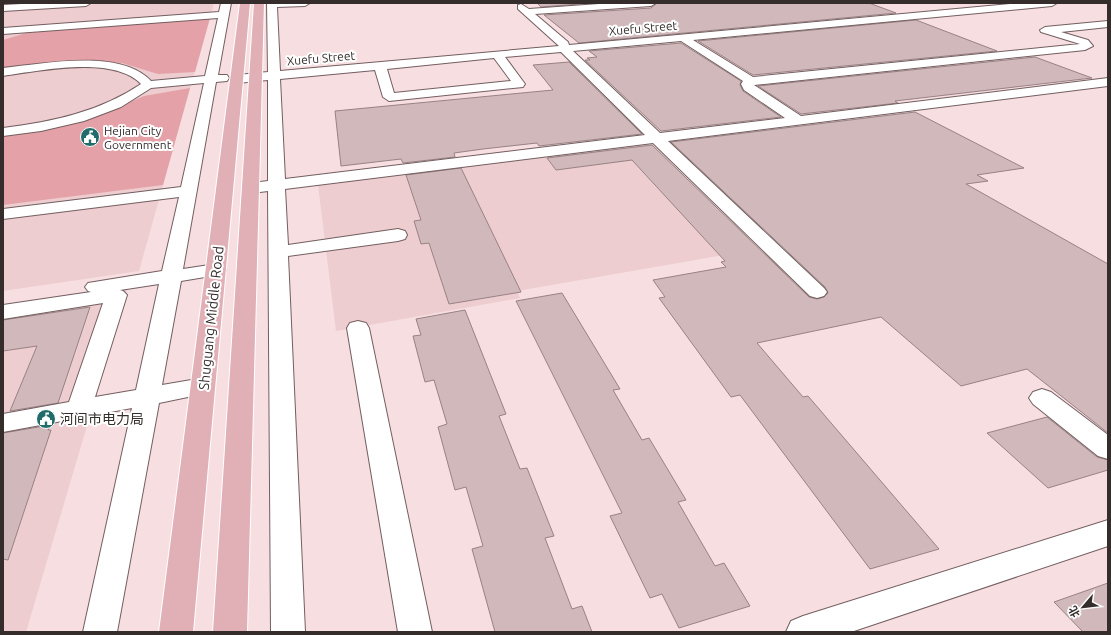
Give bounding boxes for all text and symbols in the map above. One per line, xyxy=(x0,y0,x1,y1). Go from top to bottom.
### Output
street label: Xuefu Street xyxy=(608,19,678,37)
street label: Xuefu Street xyxy=(286,49,356,67)
place label: Hejian City Government xyxy=(104,124,172,151)
public building icon: Hejian City Government xyxy=(79,126,101,148)
street label: Shuguang Middle Road xyxy=(195,245,227,391)
public building icon: 河间市电力局 xyxy=(35,408,57,430)
place label: 河间市电力局 xyxy=(60,411,144,427)
north arrow xyxy=(1063,587,1103,627)
text: 北 xyxy=(1066,604,1082,619)

